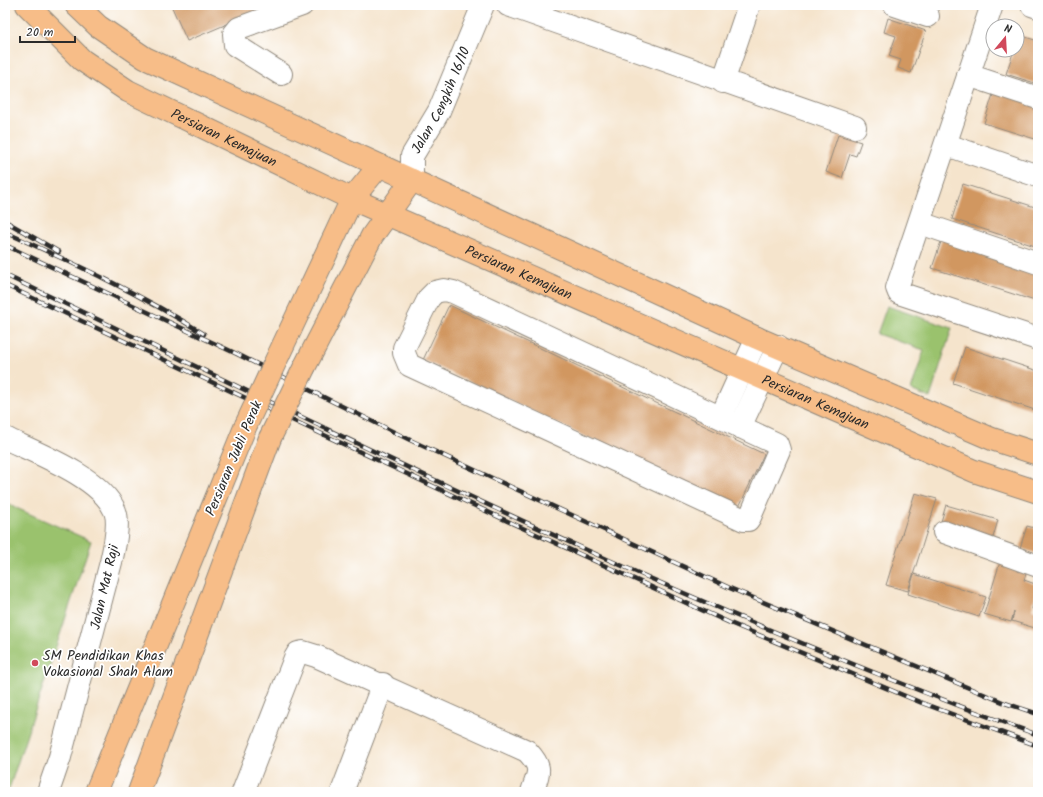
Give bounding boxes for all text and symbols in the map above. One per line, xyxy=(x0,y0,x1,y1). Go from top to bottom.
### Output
scale bar xyxy=(20,18,75,44)
north arrow xyxy=(985,18,1025,58)
text: N xyxy=(1002,20,1014,39)
text: 20 m xyxy=(26,23,54,42)
street label: Jalan Cengkih 16/10 xyxy=(406,44,476,158)
street label: Persiaran Kemajuan xyxy=(167,103,280,173)
street label: Persiaran Kemajuan xyxy=(461,240,576,306)
street label: Persiaran Kemajuan xyxy=(758,369,873,436)
street label: Persiaran Jubli Perak xyxy=(200,397,268,519)
street label: Jalan Mat Raji xyxy=(85,542,126,632)
place label: SM Pendidikan Khas Vokasional Shah Alam xyxy=(43,645,173,683)
marker: SM Pendidikan Khas Vokasional Shah Alam xyxy=(30,658,40,668)

